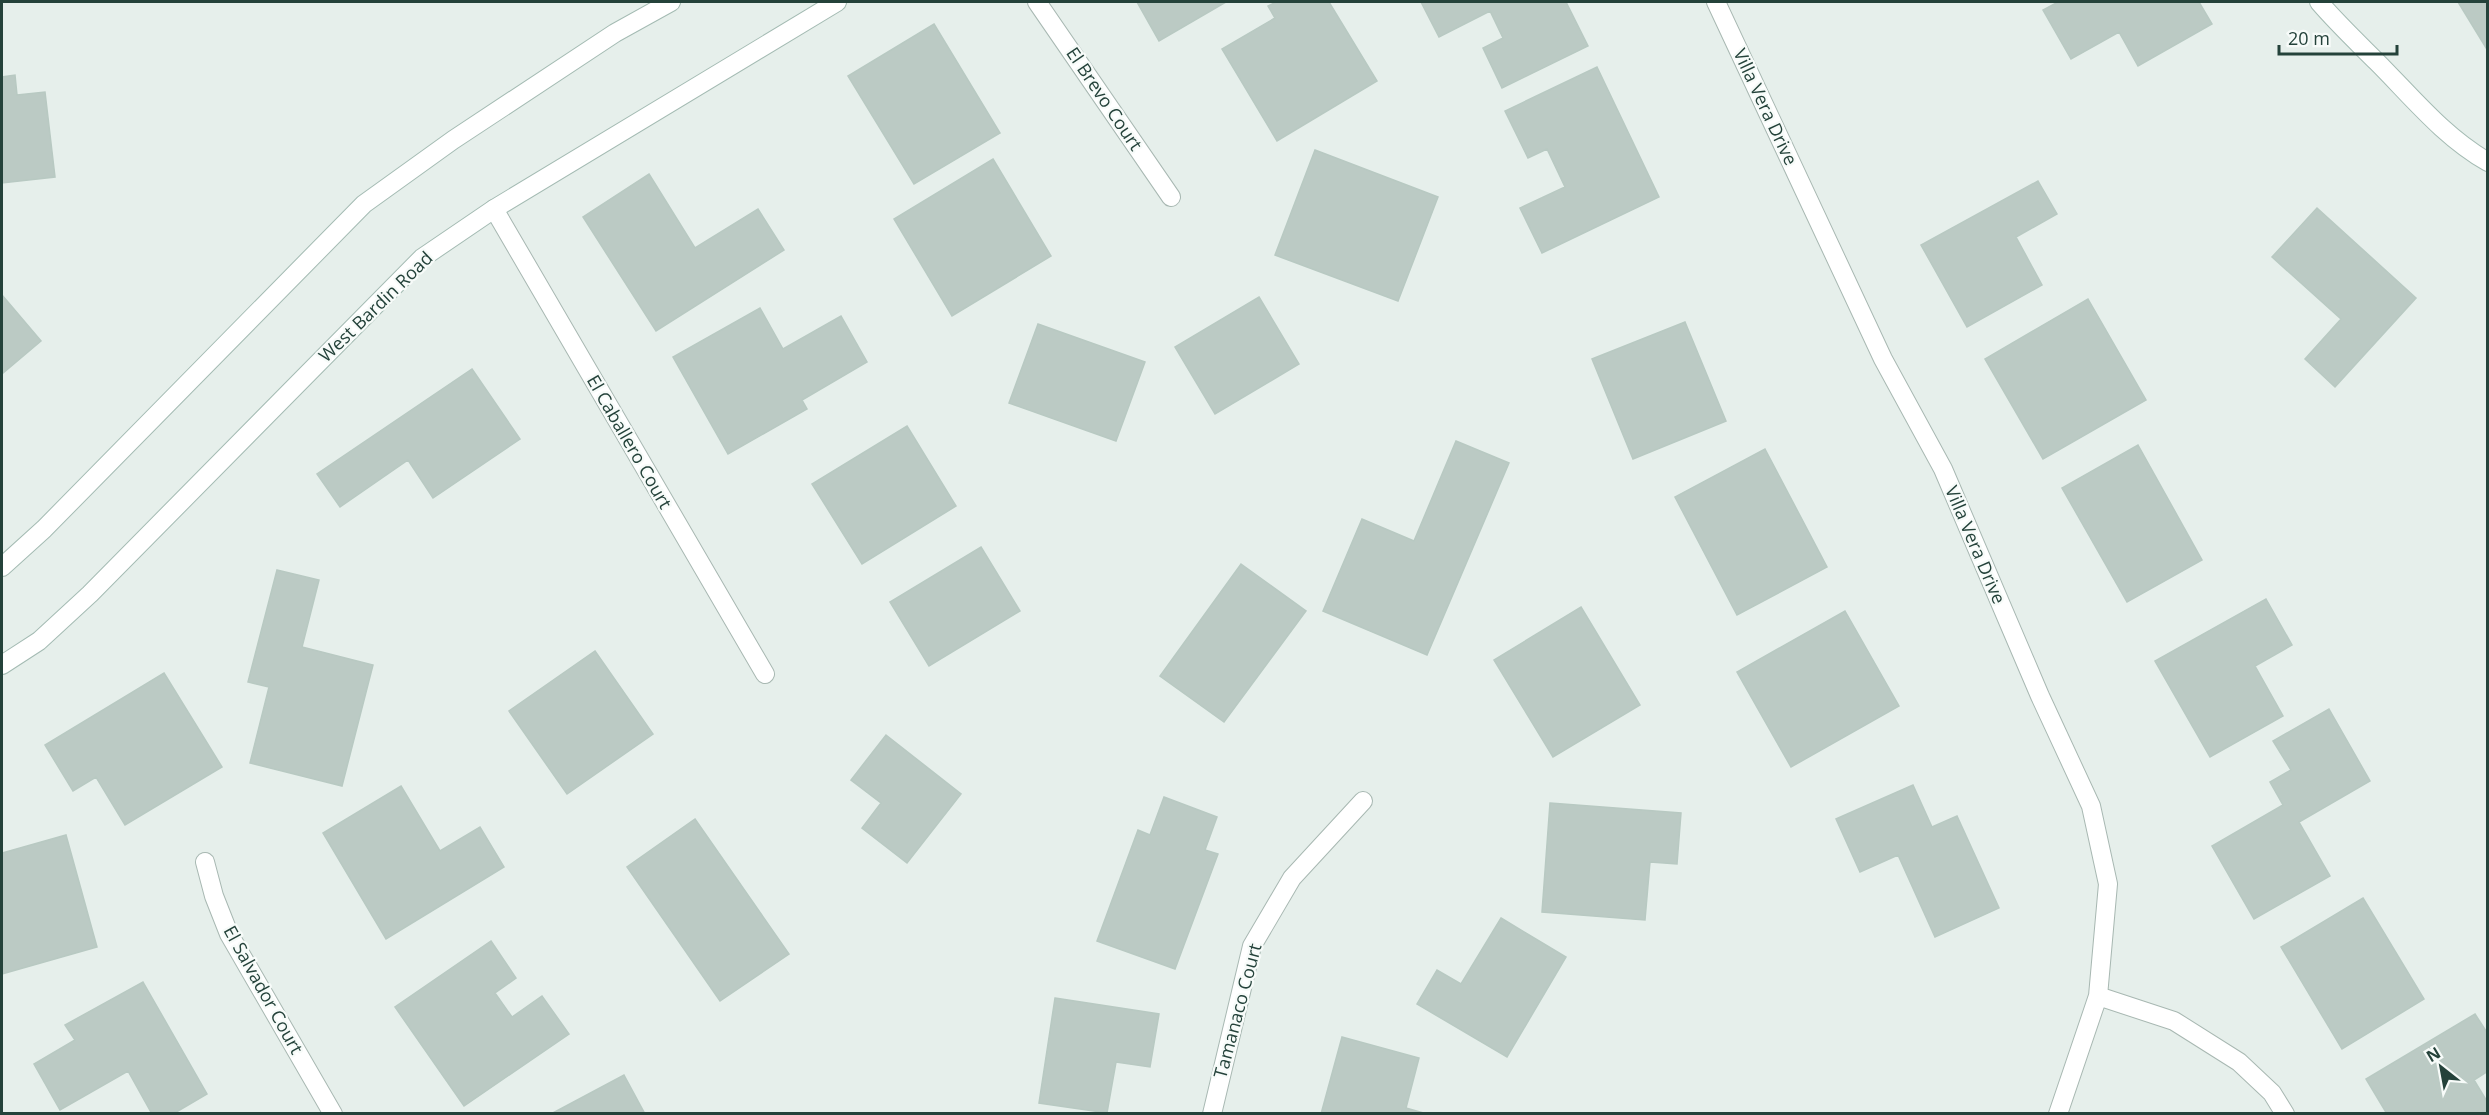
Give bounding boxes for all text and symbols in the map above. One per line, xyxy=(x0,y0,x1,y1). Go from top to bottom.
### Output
scale bar xyxy=(2279,18,2398,56)
text: 20 m xyxy=(2288,26,2330,50)
street label: El Brevo Court xyxy=(1061,42,1148,155)
street label: Villa Vera Drive xyxy=(1728,44,1803,169)
street label: West Bardin Road xyxy=(313,246,437,367)
street label: El Caballero Court xyxy=(582,370,678,513)
street label: Villa Vera Drive xyxy=(1940,482,2012,607)
street label: El Salvador Court xyxy=(219,921,309,1058)
street label: Tamanaco Court xyxy=(1207,941,1267,1081)
north arrow xyxy=(2411,1037,2471,1097)
text: N xyxy=(2422,1041,2445,1067)

